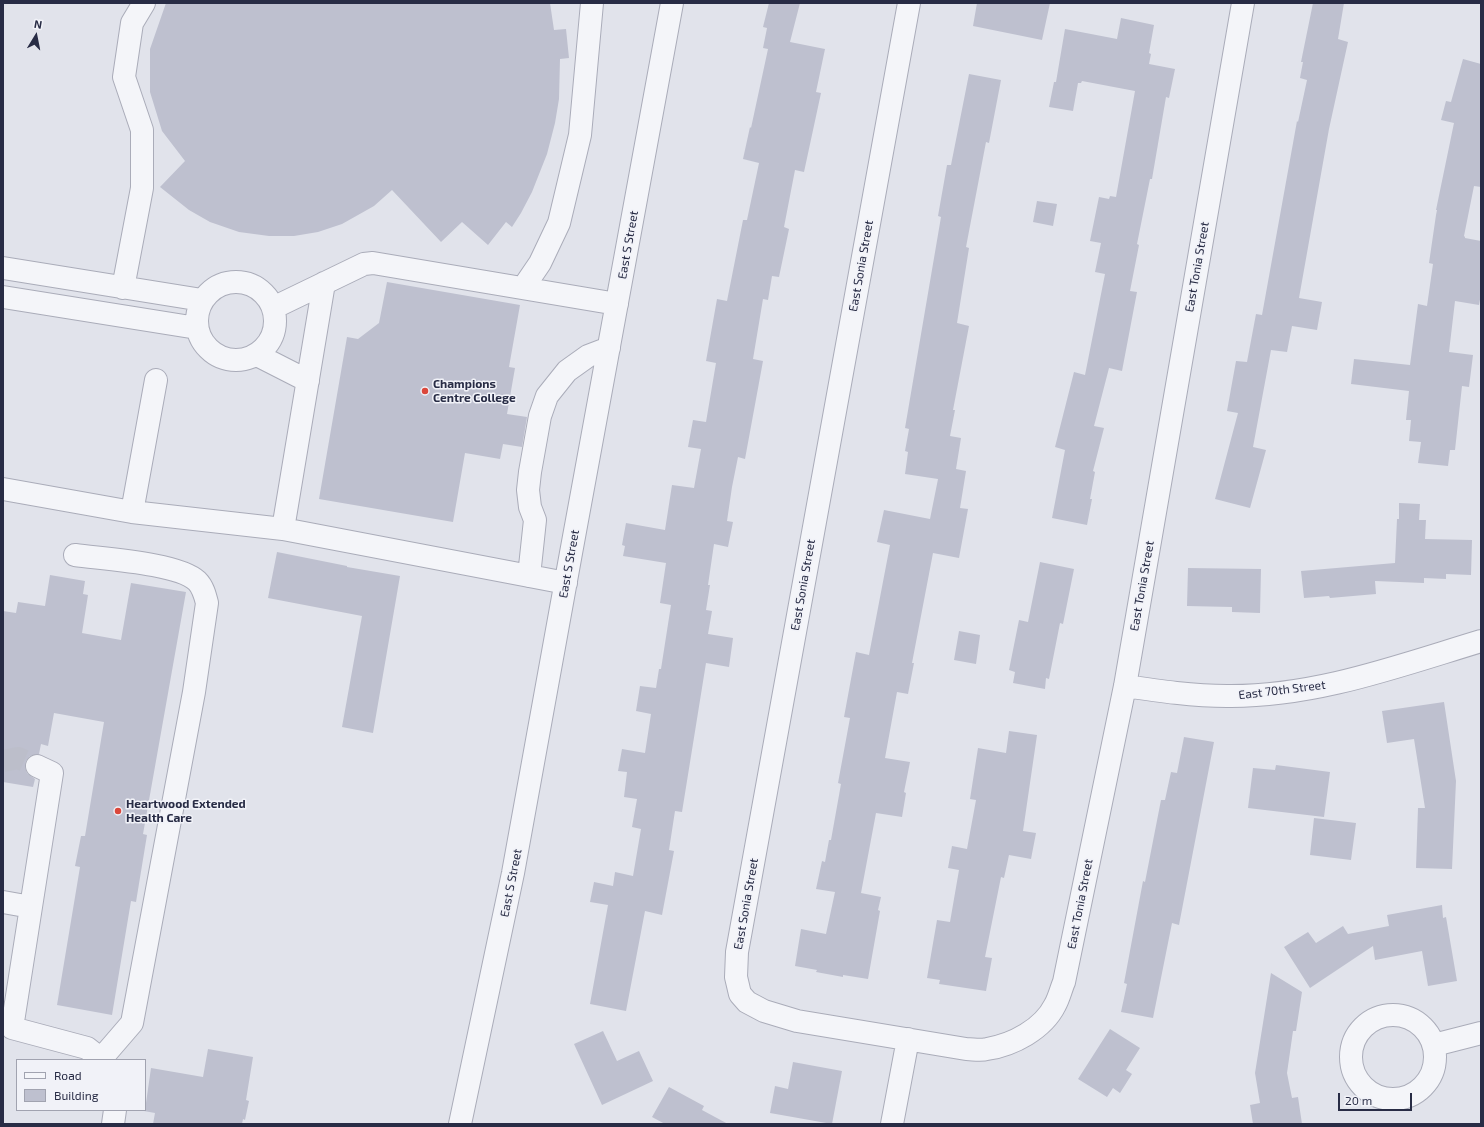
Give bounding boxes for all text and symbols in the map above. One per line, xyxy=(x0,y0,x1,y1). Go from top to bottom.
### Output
north arrow xyxy=(16,16,56,56)
text: N xyxy=(33,17,43,31)
street label: East S Street xyxy=(615,210,641,280)
street label: East Sonia Street xyxy=(846,219,876,313)
street label: East Tonia Street xyxy=(1182,221,1212,313)
place label: Champions Centre College xyxy=(433,377,516,405)
marker: Champions Centre College xyxy=(420,386,430,396)
street label: East S Street xyxy=(556,529,582,599)
street label: East Sonia Street xyxy=(788,538,818,632)
street label: East Tonia Street xyxy=(1127,540,1157,632)
street label: East 70th Street xyxy=(1238,678,1326,702)
place label: Heartwood Extended Health Care xyxy=(126,797,246,825)
marker: Heartwood Extended Health Care xyxy=(113,806,123,816)
street label: East S Street xyxy=(497,848,525,918)
street label: East Sonia Street xyxy=(731,857,761,951)
street label: East Tonia Street xyxy=(1064,858,1096,950)
legend xyxy=(16,1059,146,1111)
text: Road xyxy=(54,1068,82,1082)
scale bar xyxy=(1340,1085,1414,1111)
text: Building xyxy=(54,1088,98,1102)
text: 20 m xyxy=(1345,1093,1372,1107)

